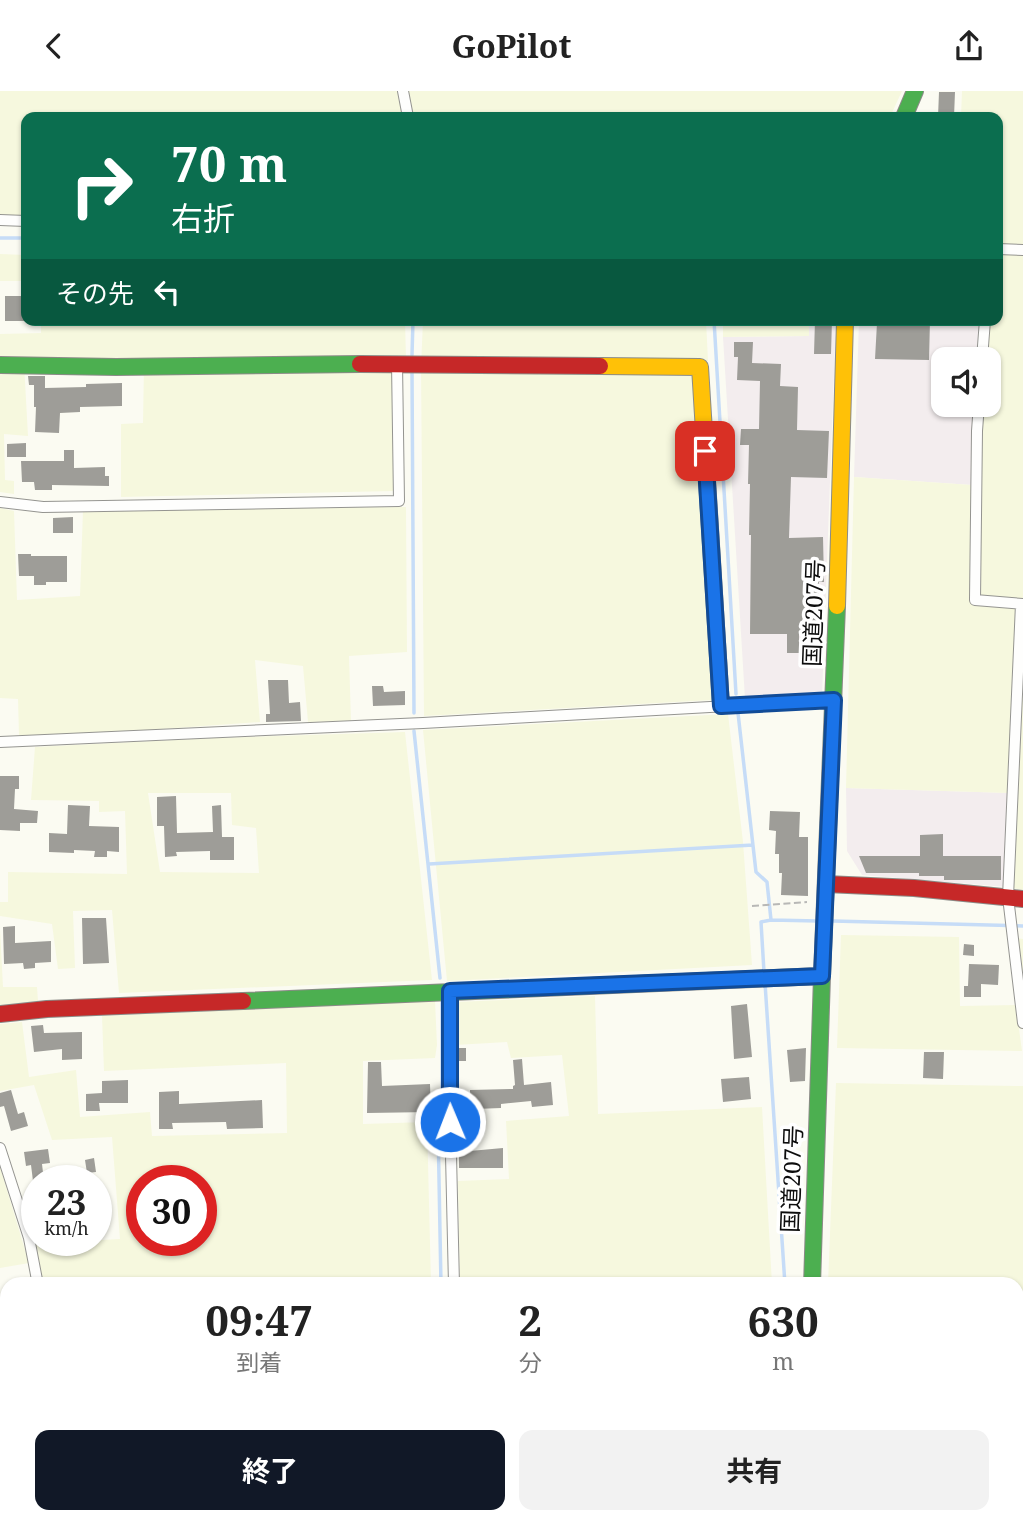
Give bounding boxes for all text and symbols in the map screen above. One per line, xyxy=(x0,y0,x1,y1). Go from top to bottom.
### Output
text: GoPilot xyxy=(452,24,571,67)
icon: back xyxy=(35,27,73,65)
icon: share xyxy=(950,27,988,65)
text: 70 m xyxy=(171,130,287,196)
icon: right xyxy=(56,140,147,231)
text: 右折 xyxy=(171,196,235,239)
icon: left xyxy=(148,273,186,311)
text: その先 xyxy=(56,275,134,311)
map controls xyxy=(931,347,1001,417)
button: sound xyxy=(931,347,1001,417)
pin xyxy=(675,421,735,481)
icon: arrive xyxy=(686,432,724,470)
street label: 国道207号 xyxy=(795,559,831,667)
position arrow xyxy=(413,1085,487,1159)
street label: 国道207号 xyxy=(773,1125,809,1233)
speed limit sign: 30 xyxy=(126,1165,217,1256)
text: 23 xyxy=(47,1178,86,1225)
text: km/h xyxy=(44,1216,89,1240)
text: 09:47 xyxy=(205,1291,313,1348)
text: 2 xyxy=(518,1291,542,1348)
text: 630 xyxy=(747,1292,819,1349)
text: m xyxy=(772,1345,794,1377)
text: 到着 xyxy=(236,1346,282,1378)
text: 分 xyxy=(519,1346,542,1378)
button: 終了 xyxy=(35,1430,505,1510)
button: 共有 xyxy=(519,1430,989,1510)

